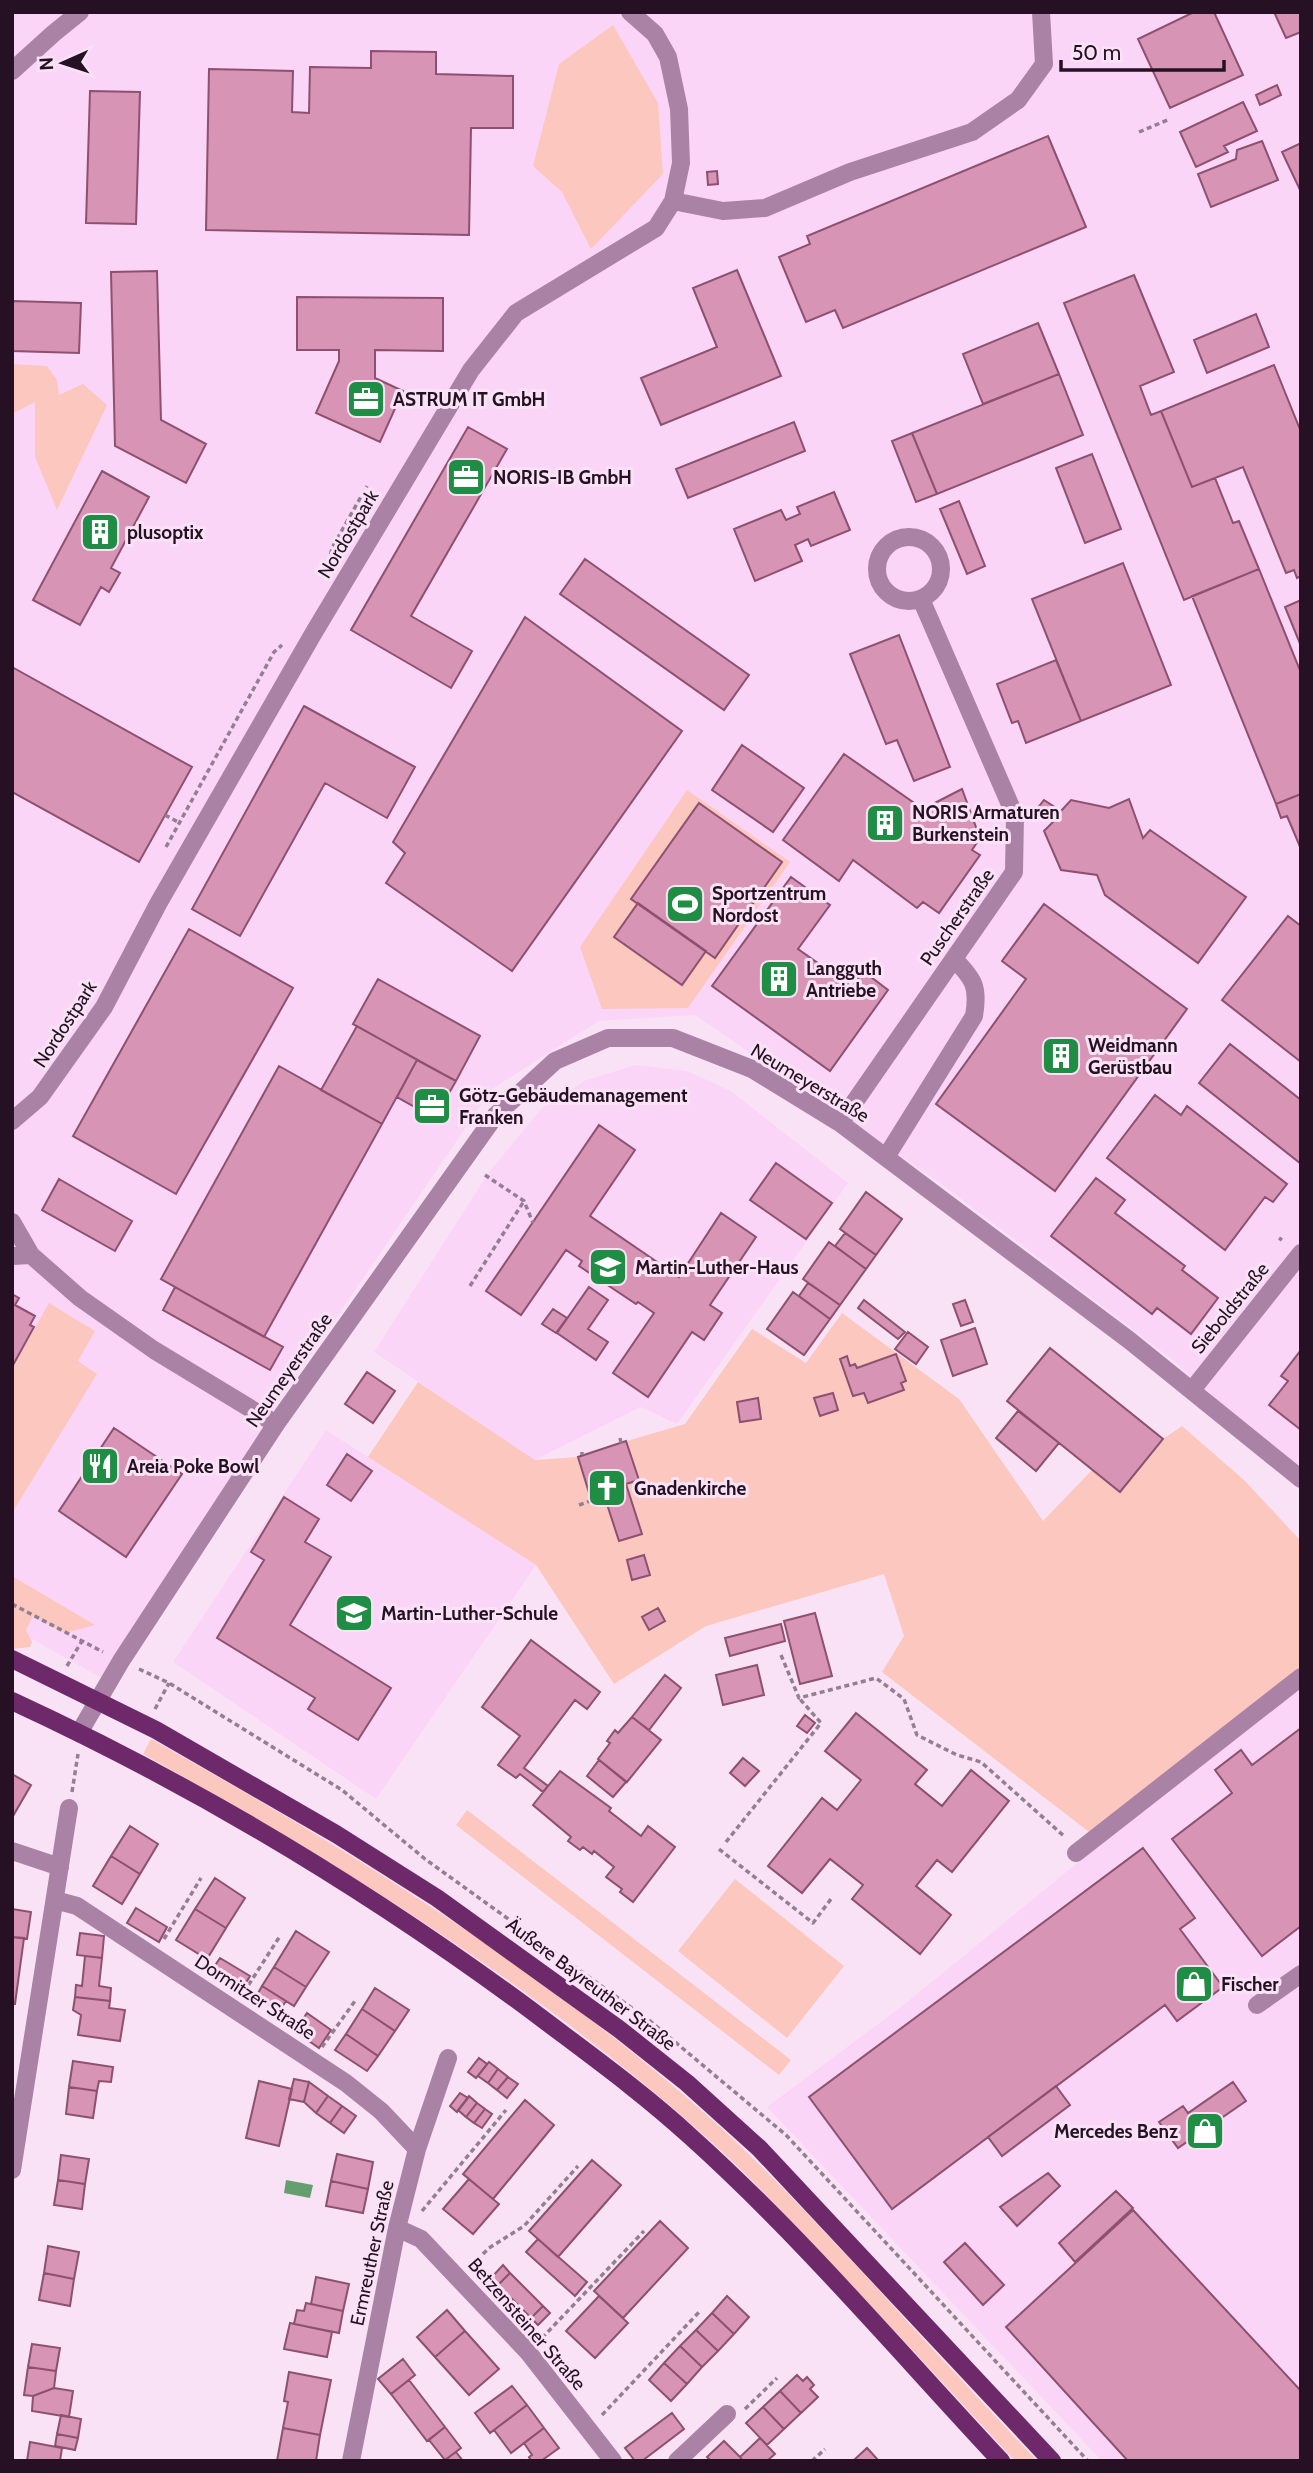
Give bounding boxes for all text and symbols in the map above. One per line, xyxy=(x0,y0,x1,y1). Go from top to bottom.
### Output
north arrow xyxy=(28,28,98,98)
scale bar xyxy=(1061,28,1224,72)
text: 50 m xyxy=(1072,40,1121,65)
text: N xyxy=(35,57,58,71)
office icon: ASTRUM IT GmbH xyxy=(345,378,387,420)
place label: ASTRUM IT GmbH xyxy=(393,388,545,411)
office icon: NORIS-IB GmbH xyxy=(445,456,487,498)
place label: NORIS-IB GmbH xyxy=(493,466,632,489)
street label: Nordostpark xyxy=(313,485,384,582)
building icon: plusoptix xyxy=(79,511,121,553)
place label: plusoptix xyxy=(127,521,204,544)
place label: NORIS Armaturen Burkenstein xyxy=(912,801,1060,846)
building icon: NORIS Armaturen Burkenstein xyxy=(864,802,906,844)
street label: Puscherstraße xyxy=(915,864,999,970)
place label: Sportzentrum Nordost xyxy=(712,882,826,927)
sports icon: Sportzentrum Nordost xyxy=(664,883,706,925)
place label: Langguth Antriebe xyxy=(806,957,882,1002)
building icon: Langguth Antriebe xyxy=(758,958,800,1000)
street label: Nordostpark xyxy=(28,976,102,1072)
place label: Weidmann Gerüstbau xyxy=(1088,1034,1178,1079)
building icon: Weidmann Gerüstbau xyxy=(1040,1035,1082,1077)
street label: Neumeyerstraße xyxy=(747,1039,874,1128)
place label: Götz-Gebäudemanagement Franken xyxy=(459,1084,688,1129)
office icon: Götz-Gebäudemanagement Franken xyxy=(411,1085,453,1127)
school or university icon: Martin-Luther-Haus xyxy=(587,1246,629,1288)
place label: Martin-Luther-Haus xyxy=(635,1256,798,1279)
street label: Sieboldstraße xyxy=(1186,1258,1274,1358)
street label: Neumeyerstraße xyxy=(241,1308,337,1432)
restaurant icon: Areia Poke Bowl xyxy=(79,1445,121,1487)
place label: Areia Poke Bowl xyxy=(127,1455,259,1478)
church icon: Gnadenkirche xyxy=(586,1467,628,1509)
place label: Gnadenkirche xyxy=(634,1477,747,1500)
school or university icon: Martin-Luther-Schule xyxy=(333,1592,375,1634)
place label: Martin-Luther-Schule xyxy=(381,1602,558,1625)
street label: Äußere Bayreuther Straße xyxy=(502,1913,681,2055)
street label: Dormitzer Straße xyxy=(191,1950,320,2045)
shop icon: Fischer xyxy=(1173,1963,1215,2005)
place label: Fischer xyxy=(1221,1973,1279,1996)
shop icon: Mercedes Benz xyxy=(1184,2110,1226,2152)
place label: Mercedes Benz xyxy=(1054,2120,1178,2143)
street label: Ermreuther Straße xyxy=(345,2178,399,2328)
street label: Betzensteiner Straße xyxy=(463,2253,591,2395)

